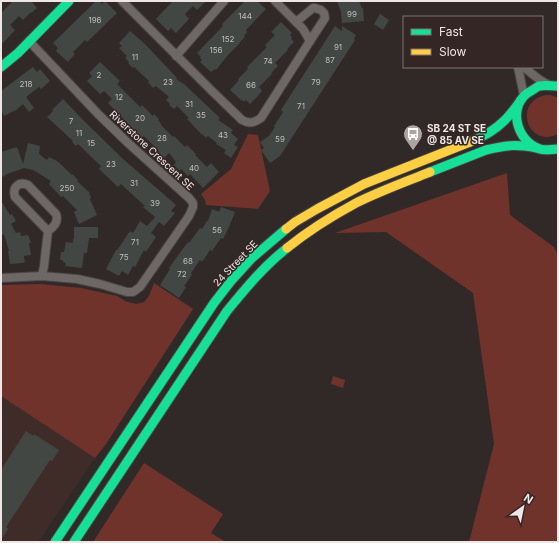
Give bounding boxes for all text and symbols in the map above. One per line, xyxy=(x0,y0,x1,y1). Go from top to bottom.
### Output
house number: 99 xyxy=(347,9,357,19)
house number: 144 xyxy=(238,11,252,21)
house number: 196 xyxy=(88,15,102,25)
legend xyxy=(403,16,543,68)
text: Fast xyxy=(439,24,463,39)
house number: 152 xyxy=(222,34,235,44)
house number: 91 xyxy=(334,42,342,52)
text: Slow xyxy=(439,44,467,59)
house number: 156 xyxy=(209,45,223,55)
house number: 11 xyxy=(132,52,138,62)
house number: 87 xyxy=(325,55,335,65)
house number: 74 xyxy=(263,56,273,66)
house number: 2 xyxy=(97,70,102,80)
house number: 23 xyxy=(163,77,173,87)
house number: 79 xyxy=(311,77,321,87)
house number: 218 xyxy=(19,79,33,89)
house number: 66 xyxy=(246,80,256,90)
house number: 12 xyxy=(115,92,123,102)
house number: 31 xyxy=(185,99,193,109)
house number: 71 xyxy=(297,101,305,111)
street label: Riverstone Crescent SE xyxy=(107,108,197,192)
house number: 35 xyxy=(196,110,206,120)
house number: 20 xyxy=(135,113,145,123)
house number: 7 xyxy=(69,116,74,126)
place label: SB 24 ST SE @ 85 AV SE xyxy=(427,122,486,146)
bus stop icon: SB 24 ST SE @ 85 AV SE xyxy=(402,123,424,151)
house number: 11 xyxy=(76,128,82,138)
house number: 43 xyxy=(218,130,228,140)
house number: 28 xyxy=(157,133,167,143)
house number: 59 xyxy=(275,134,285,144)
house number: 15 xyxy=(87,138,95,148)
house number: 23 xyxy=(106,159,116,169)
house number: 40 xyxy=(189,163,199,173)
house number: 31 xyxy=(130,178,138,188)
house number: 250 xyxy=(60,183,74,193)
house number: 39 xyxy=(150,198,160,208)
house number: 56 xyxy=(212,225,222,235)
house number: 71 xyxy=(131,237,139,247)
street label: 24 Street SE xyxy=(210,238,260,288)
house number: 75 xyxy=(119,252,129,262)
house number: 68 xyxy=(183,256,193,266)
house number: 72 xyxy=(177,269,187,279)
north arrow xyxy=(503,487,543,527)
text: N xyxy=(521,490,536,507)

